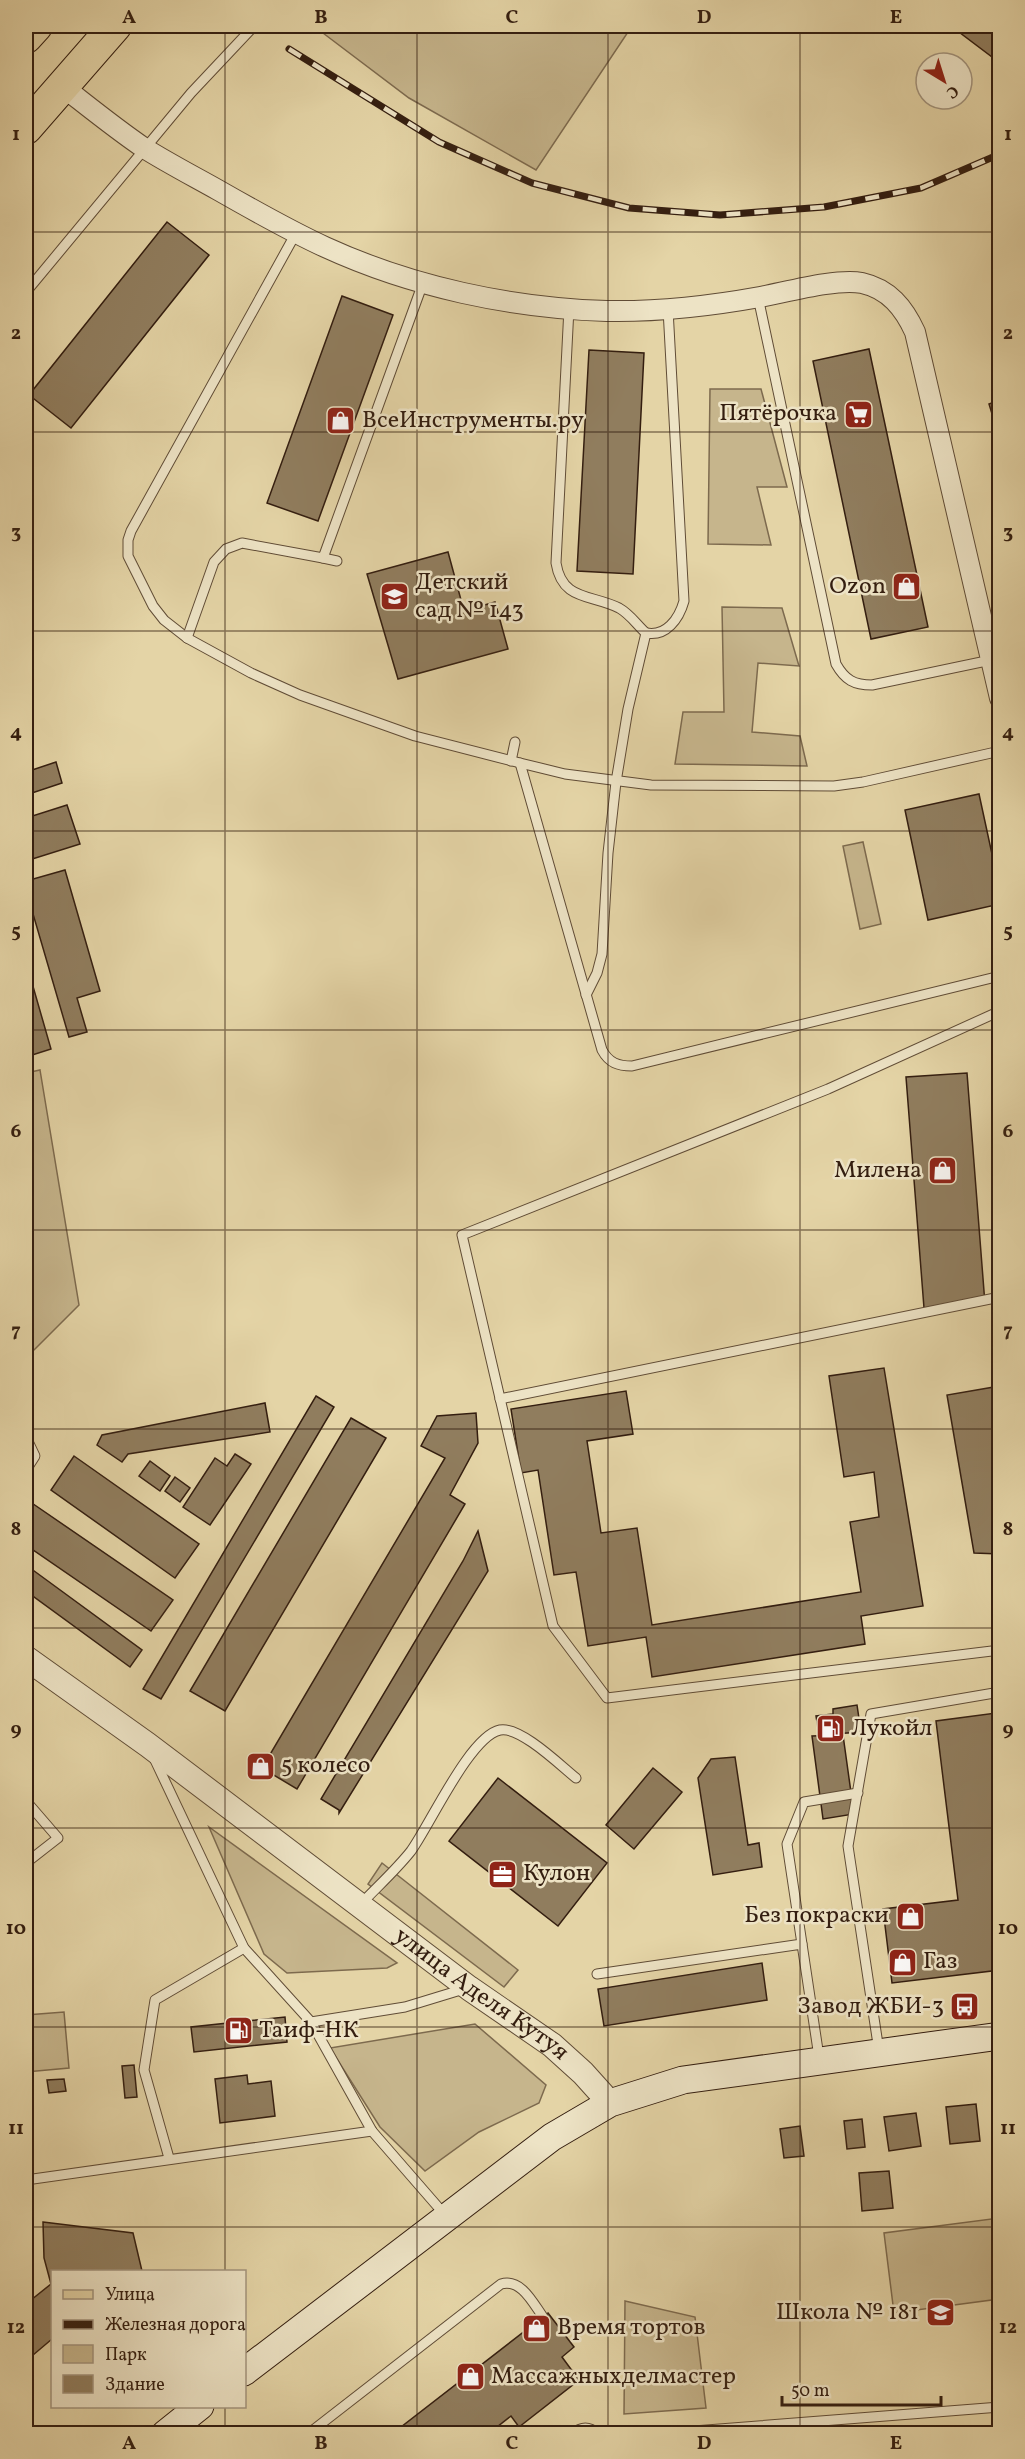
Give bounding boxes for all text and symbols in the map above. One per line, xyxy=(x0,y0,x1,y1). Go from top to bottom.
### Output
text: A xyxy=(122,4,136,32)
text: B xyxy=(314,4,328,32)
text: C xyxy=(506,4,519,32)
text: D xyxy=(697,4,711,32)
text: E xyxy=(890,4,902,32)
north arrow xyxy=(914,51,974,111)
text: С xyxy=(941,79,963,103)
text: 1 xyxy=(12,121,20,149)
text: 1 xyxy=(1004,121,1012,149)
text: 2 xyxy=(11,320,21,348)
text: 2 xyxy=(1003,320,1013,348)
place label: Пятёрочка xyxy=(719,397,837,431)
supermarket icon: Пятёрочка xyxy=(842,398,874,430)
place label: ВсеИнструменты.ру xyxy=(362,404,584,438)
shop icon: ВсеИнструменты.ру xyxy=(325,405,357,437)
text: 3 xyxy=(11,519,21,547)
text: 3 xyxy=(1003,519,1013,547)
place label: Детский сад № 143 xyxy=(415,566,524,628)
place label: Ozon xyxy=(829,570,886,604)
shop icon: Ozon xyxy=(891,571,923,603)
school or university icon: Детский сад № 143 xyxy=(378,581,410,613)
text: 4 xyxy=(10,719,22,747)
text: 4 xyxy=(1002,719,1014,747)
text: 5 xyxy=(11,918,21,946)
text: 5 xyxy=(1003,918,1013,946)
text: 6 xyxy=(11,1118,22,1146)
text: 6 xyxy=(1003,1118,1014,1146)
place label: Милена xyxy=(834,1154,922,1188)
shop icon: Милена xyxy=(927,1155,959,1187)
text: 7 xyxy=(11,1317,21,1345)
text: 7 xyxy=(1003,1317,1013,1345)
text: 8 xyxy=(11,1516,21,1544)
text: 8 xyxy=(1003,1516,1013,1544)
place label: Лукойл xyxy=(851,1712,932,1746)
fuel station icon: Лукойл xyxy=(814,1713,846,1745)
text: 9 xyxy=(10,1716,22,1744)
text: 9 xyxy=(1002,1716,1014,1744)
place label: 5 колесо xyxy=(281,1749,371,1783)
shop icon: 5 колесо xyxy=(244,1750,276,1782)
place label: Кулон xyxy=(523,1857,590,1891)
office icon: Кулон xyxy=(486,1858,518,1890)
place label: Без покраски xyxy=(744,1899,889,1933)
shop icon: Без покраски xyxy=(894,1900,926,1932)
text: 10 xyxy=(6,1915,26,1943)
text: 10 xyxy=(998,1915,1018,1943)
street label: улица Аделя Кутуя xyxy=(386,1920,576,2069)
place label: Газ xyxy=(923,1945,957,1979)
shop icon: Газ xyxy=(886,1946,918,1978)
place label: Завод ЖБИ-3 xyxy=(797,1990,944,2024)
bus stop icon: Завод ЖБИ-3 xyxy=(949,1991,981,2023)
place label: Таиф-НК xyxy=(259,2014,359,2048)
fuel station icon: Таиф-НК xyxy=(222,2015,254,2047)
text: 11 xyxy=(8,2115,24,2143)
text: 11 xyxy=(1000,2115,1016,2143)
legend xyxy=(51,2270,246,2408)
text: Улица xyxy=(105,2283,155,2308)
place label: Школа № 181 xyxy=(776,2296,919,2330)
school or university icon: Школа № 181 xyxy=(924,2297,956,2329)
place label: Время тортов xyxy=(557,2311,706,2345)
shop icon: Время тортов xyxy=(520,2312,552,2344)
text: Железная дорога xyxy=(105,2313,246,2338)
text: 12 xyxy=(7,2314,25,2342)
text: 12 xyxy=(999,2314,1017,2342)
text: Парк xyxy=(105,2343,147,2368)
place label: Массажныхделмастер xyxy=(491,2360,736,2394)
shop icon: Массажныхделмастер xyxy=(454,2361,486,2393)
scale bar xyxy=(782,2369,941,2407)
text: Здание xyxy=(105,2373,165,2398)
text: 50 m xyxy=(791,2379,830,2404)
text: A xyxy=(122,2430,136,2458)
text: B xyxy=(314,2430,328,2458)
text: C xyxy=(506,2430,519,2458)
text: D xyxy=(697,2430,711,2458)
text: E xyxy=(890,2430,902,2458)

